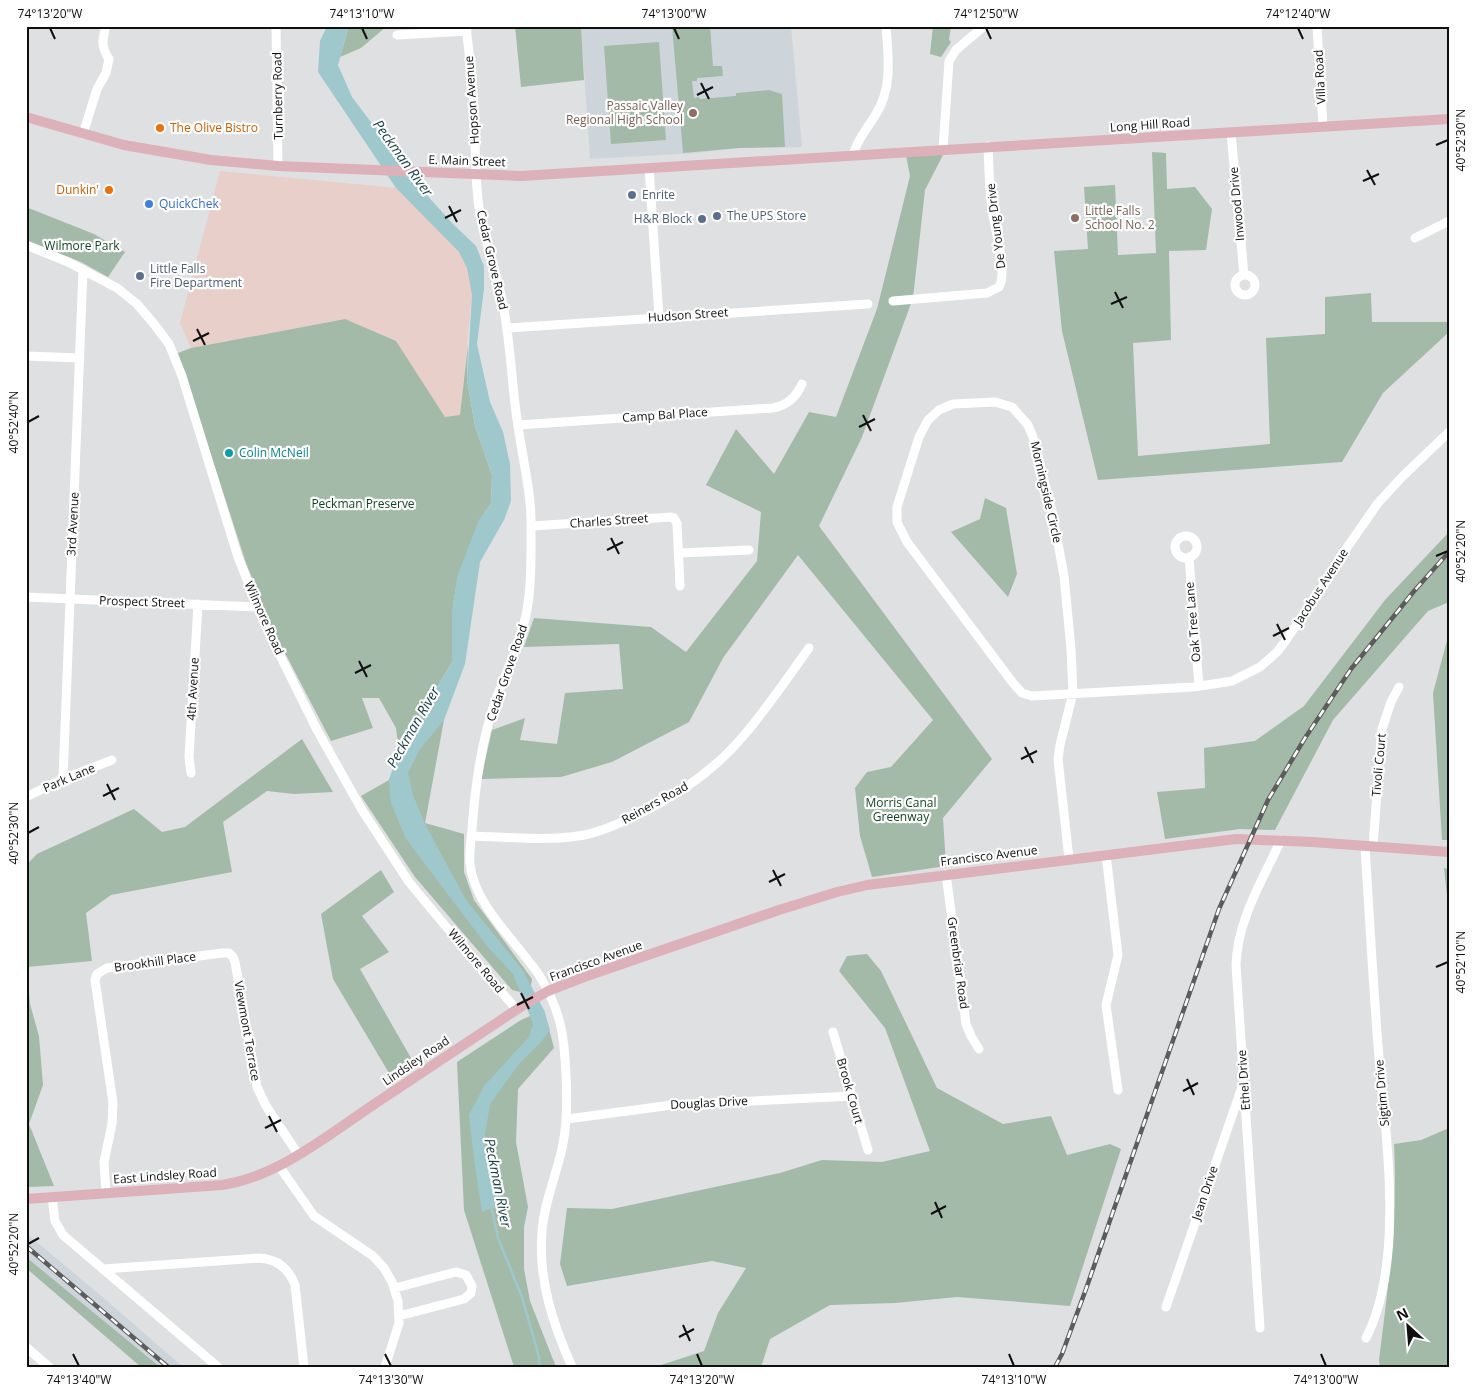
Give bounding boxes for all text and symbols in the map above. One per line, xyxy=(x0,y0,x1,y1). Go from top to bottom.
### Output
text: 74°13'20"W xyxy=(18,5,82,22)
text: 74°13'10"W xyxy=(330,5,394,22)
text: 74°13'00"W xyxy=(642,5,706,22)
text: 74°12'50"W xyxy=(954,5,1018,22)
text: 74°12'40"W xyxy=(1266,5,1330,22)
street label: Villa Road xyxy=(1310,49,1329,105)
street label: Turnberry Road xyxy=(268,52,287,140)
street label: Hopson Avenue xyxy=(460,55,483,145)
place label: Passaic Valley Regional High School xyxy=(566,97,684,128)
marker: Passaic Valley Regional High School xyxy=(687,107,699,119)
text: 40°52'30"N xyxy=(1452,109,1469,171)
street label: Long Hill Road xyxy=(1109,113,1191,136)
water label: Peckman River xyxy=(369,116,438,200)
place label: The Olive Bistro xyxy=(170,119,258,136)
marker: The Olive Bistro xyxy=(154,122,166,134)
street label: E. Main Street xyxy=(428,151,506,170)
street label: Inwood Drive xyxy=(1225,166,1248,242)
place label: Dunkin' xyxy=(56,181,99,198)
street label: De Young Drive xyxy=(982,182,1009,270)
marker: Dunkin' xyxy=(103,184,115,196)
place label: Enrite xyxy=(642,186,675,203)
marker: Enrite xyxy=(626,189,638,201)
place label: QuickChek xyxy=(159,195,219,212)
marker: QuickChek xyxy=(143,198,155,210)
place label: Little Falls School No. 2 xyxy=(1085,202,1155,233)
place label: The UPS Store xyxy=(727,207,806,224)
street label: Cedar Grove Road xyxy=(473,208,512,311)
place label: H&R Block xyxy=(634,210,693,227)
marker: The UPS Store xyxy=(711,210,723,222)
marker: Little Falls School No. 2 xyxy=(1069,212,1081,224)
marker: H&R Block xyxy=(696,213,708,225)
park label: Wilmore Park xyxy=(44,237,120,254)
place label: Little Falls Fire Department xyxy=(150,260,242,291)
marker: Little Falls Fire Department xyxy=(134,270,146,282)
street label: Hudson Street xyxy=(647,303,729,326)
text: 40°52'40"N xyxy=(5,391,22,453)
street label: Camp Bal Place xyxy=(622,403,709,426)
street label: Morningside Circle xyxy=(1026,439,1067,545)
place label: Colin McNeil xyxy=(239,444,309,461)
marker: Colin McNeil xyxy=(223,447,235,459)
street label: 3rd Avenue xyxy=(62,491,83,556)
park label: Peckman Preserve xyxy=(311,495,415,512)
street label: Charles Street xyxy=(569,509,649,532)
text: 40°52'20"N xyxy=(1452,520,1469,582)
street label: Jacobus Avenue xyxy=(1289,545,1352,629)
street label: Wilmore Road xyxy=(241,578,288,657)
street label: Oak Tree Lane xyxy=(1181,581,1204,663)
street label: Prospect Street xyxy=(99,592,185,611)
street label: Cedar Grove Road xyxy=(482,622,531,724)
street label: 4th Avenue xyxy=(182,657,203,721)
water label: Peckman River xyxy=(382,682,444,771)
street label: Tivoli Court xyxy=(1367,733,1390,797)
street label: Park Lane xyxy=(40,759,98,796)
street label: Reiners Road xyxy=(618,777,691,828)
park label: Morris Canal Greenway xyxy=(866,794,936,825)
text: 40°52'30"N xyxy=(5,802,22,864)
street label: Francisco Avenue xyxy=(940,841,1039,870)
street label: Greenbriar Road xyxy=(944,916,973,1010)
street label: Wilmore Road xyxy=(445,925,508,996)
text: 40°52'10"N xyxy=(1452,931,1469,993)
street label: Francisco Avenue xyxy=(547,936,645,985)
street label: Brookhill Place xyxy=(113,947,197,976)
street label: Viewmont Terrace xyxy=(230,979,265,1083)
street label: Lindsley Road xyxy=(379,1032,452,1089)
street label: Ethel Drive xyxy=(1233,1049,1254,1111)
street label: Brook Court xyxy=(833,1056,868,1126)
street label: Sigtim Drive xyxy=(1370,1059,1393,1127)
street label: Douglas Drive xyxy=(670,1092,748,1113)
water label: Peckman River xyxy=(481,1137,517,1230)
street label: East Lindsley Road xyxy=(113,1163,217,1188)
street label: Jean Drive xyxy=(1187,1163,1222,1223)
text: 40°52'20"N xyxy=(5,1213,22,1275)
north arrow xyxy=(1382,1300,1432,1350)
text: N xyxy=(1393,1303,1411,1325)
text: 74°13'40"W xyxy=(47,1371,111,1388)
text: 74°13'30"W xyxy=(359,1371,423,1388)
text: 74°13'20"W xyxy=(670,1371,734,1388)
text: 74°13'10"W xyxy=(982,1371,1046,1388)
text: 74°13'00"W xyxy=(1294,1371,1358,1388)

